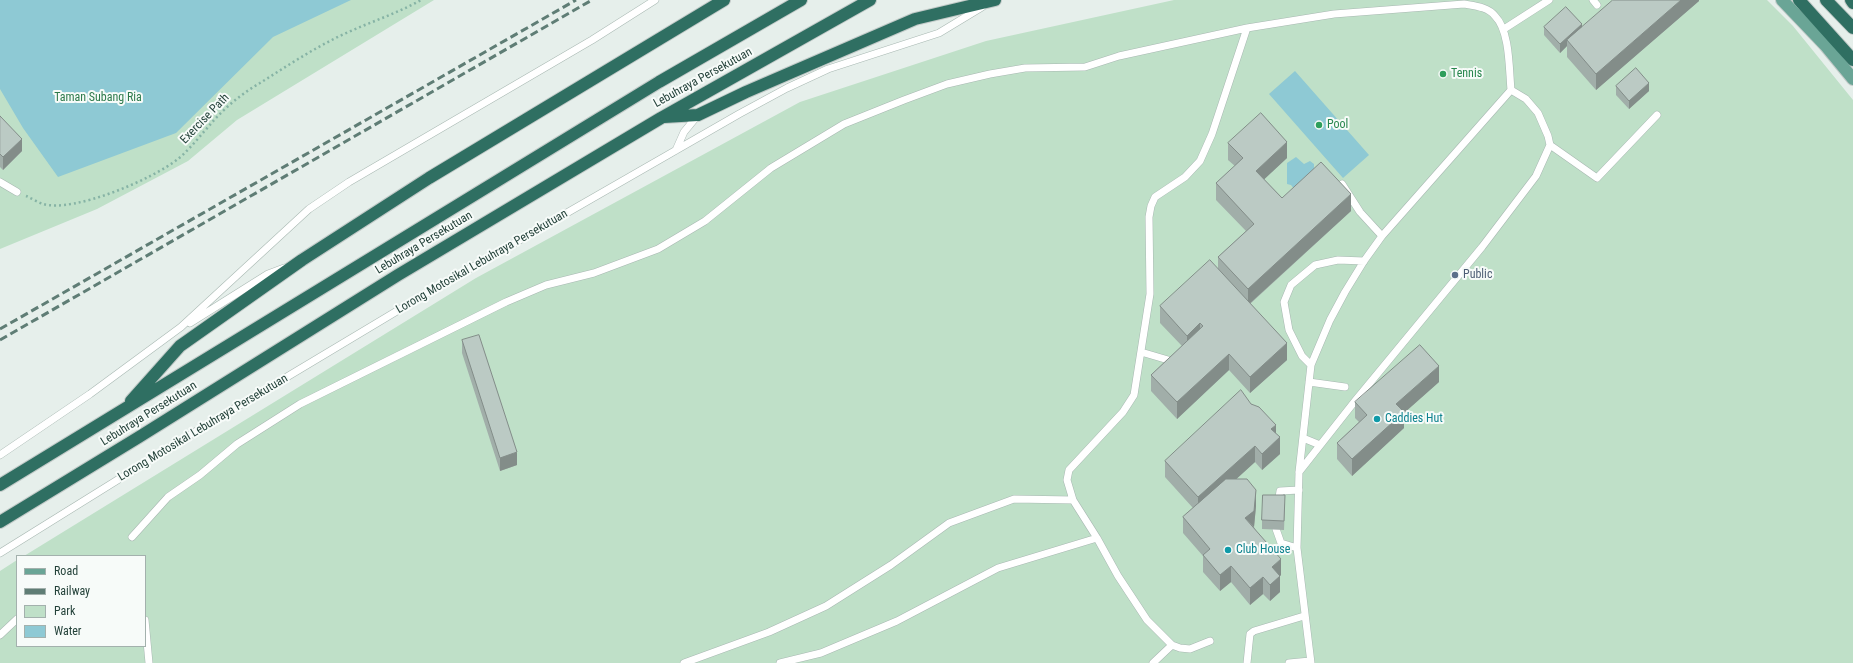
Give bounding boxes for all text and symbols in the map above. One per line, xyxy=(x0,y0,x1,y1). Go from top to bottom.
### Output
street label: Lebuhraya Persekutuan xyxy=(651,45,755,111)
place label: Tennis xyxy=(1451,67,1482,81)
marker: Tennis xyxy=(1438,69,1448,79)
park label: Taman Subang Ria xyxy=(54,91,142,105)
street label: Exercise Path xyxy=(178,91,232,147)
place label: Pool xyxy=(1327,118,1348,132)
marker: Pool xyxy=(1314,120,1324,130)
street label: Lorong Motosikal Lebuhraya Persekutuan xyxy=(394,207,570,317)
street label: Lebuhraya Persekutuan xyxy=(373,208,475,278)
place label: Public xyxy=(1463,268,1492,282)
marker: Public xyxy=(1450,270,1460,280)
street label: Lorong Motosikal Lebuhraya Persekutuan xyxy=(115,371,291,485)
street label: Lebuhraya Persekutuan xyxy=(98,379,200,449)
place label: Caddies Hut xyxy=(1385,412,1443,426)
marker: Caddies Hut xyxy=(1372,414,1382,424)
place label: Club House xyxy=(1236,543,1290,557)
marker: Club House xyxy=(1223,545,1233,555)
legend xyxy=(16,555,146,647)
text: Road xyxy=(54,564,78,578)
text: Railway xyxy=(54,584,90,598)
text: Park xyxy=(54,604,75,618)
text: Water xyxy=(54,624,82,638)

